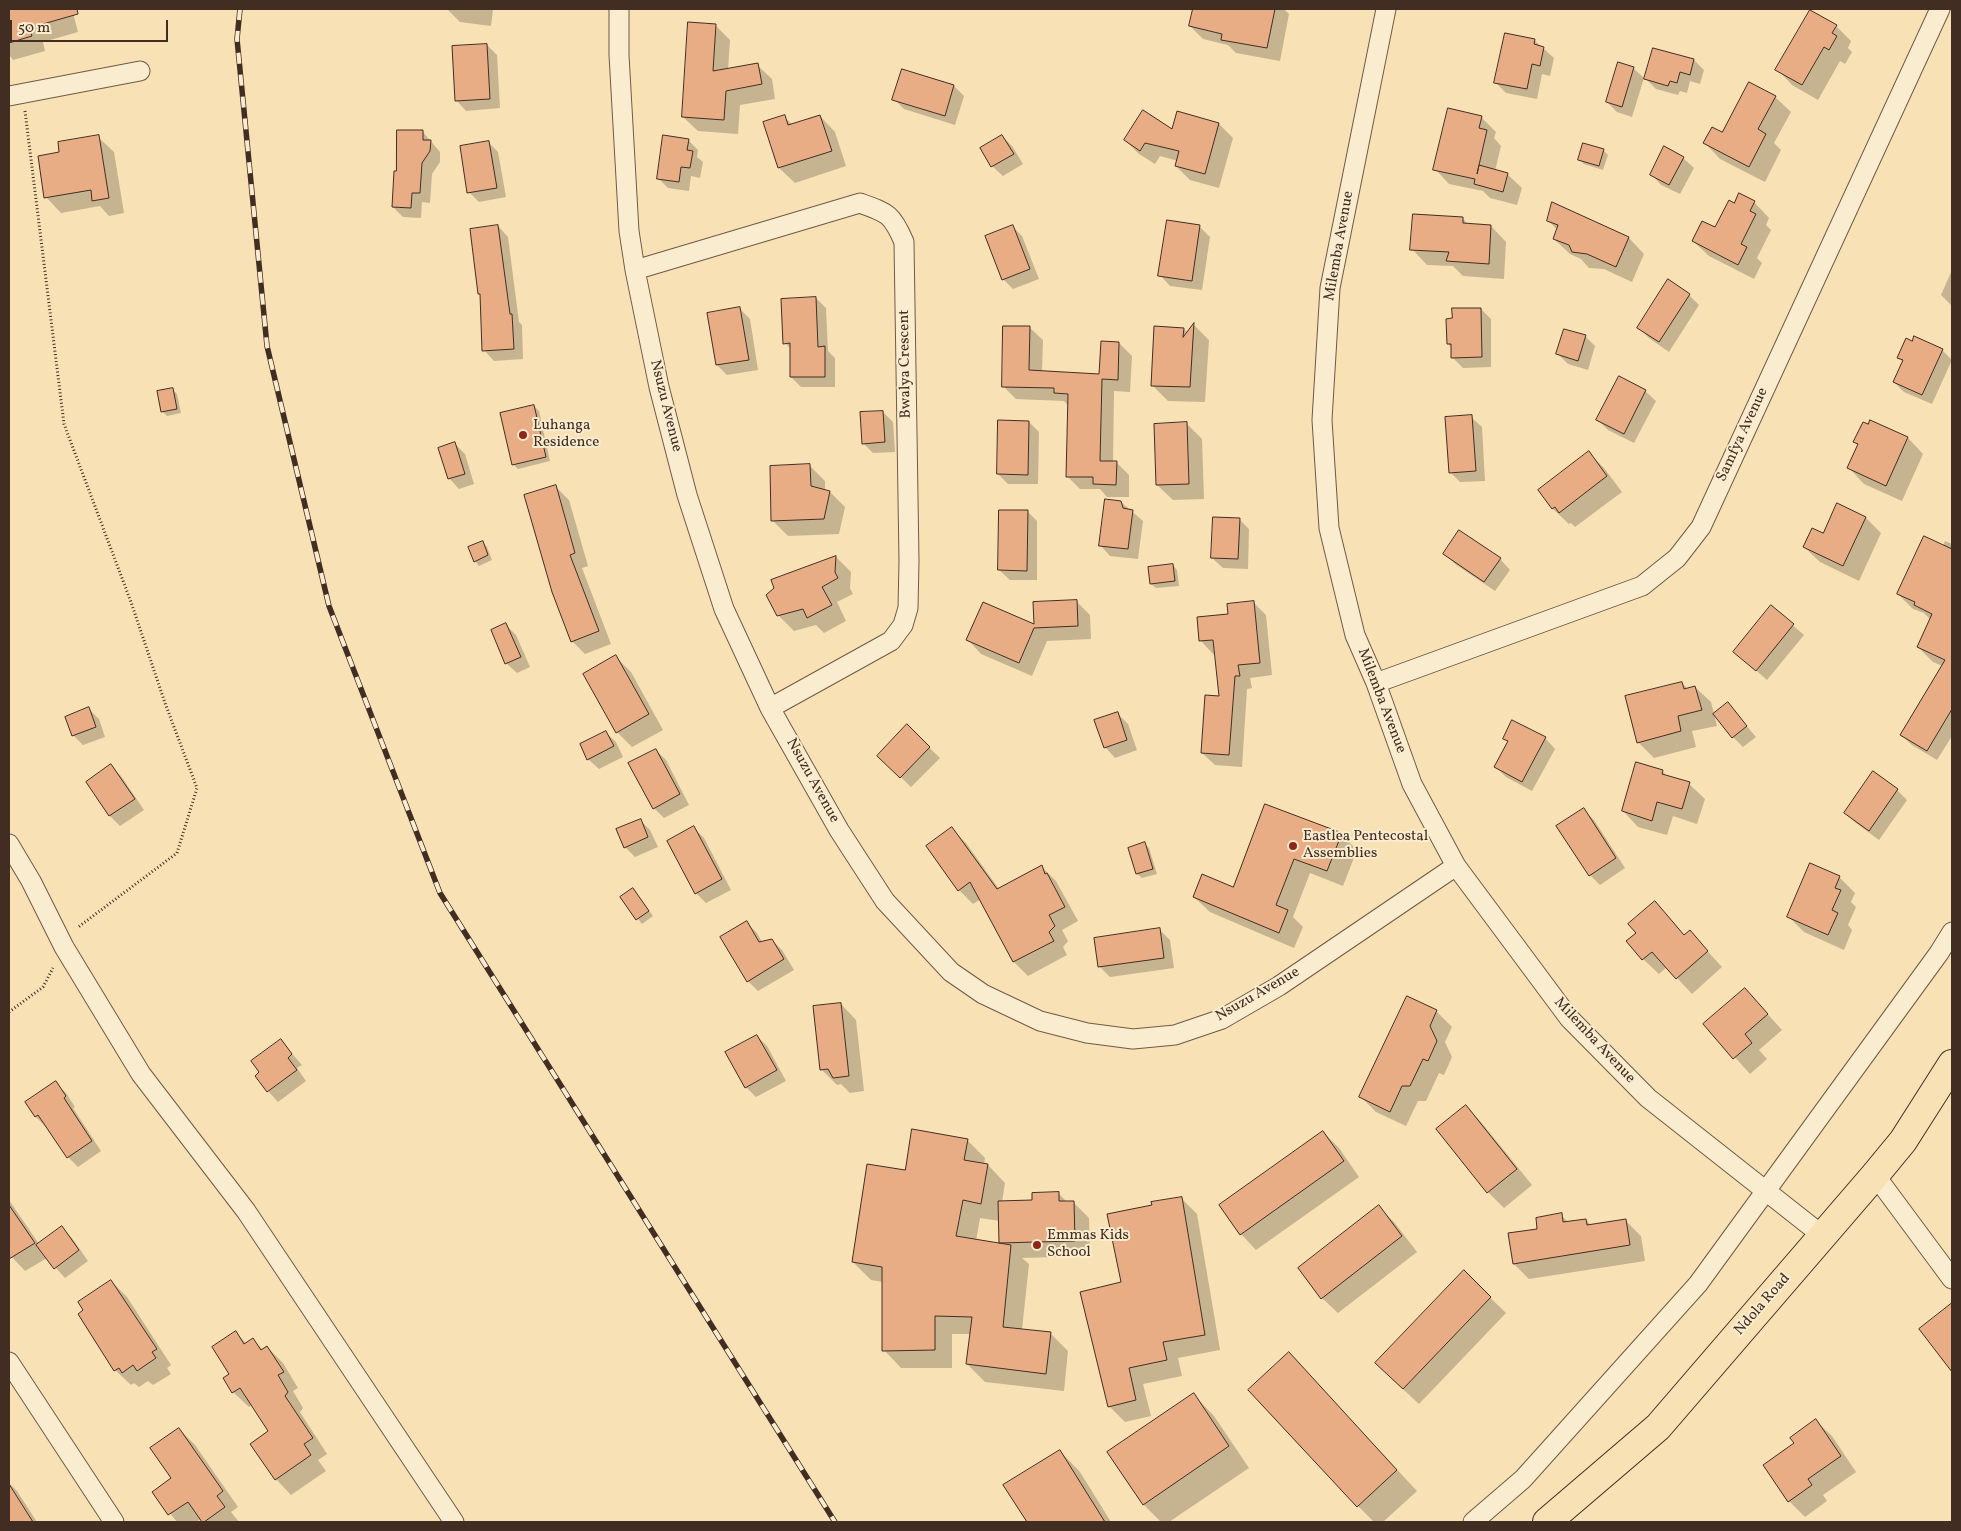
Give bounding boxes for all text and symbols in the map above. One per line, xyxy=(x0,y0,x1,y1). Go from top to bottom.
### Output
scale bar xyxy=(12,10,170,42)
text: 50 m xyxy=(18,18,50,39)
street label: Milemba Avenue xyxy=(1321,190,1359,302)
street label: Bwalya Crescent xyxy=(896,309,916,419)
street label: Nsuzu Avenue xyxy=(645,358,685,454)
street label: Samfya Avenue xyxy=(1713,385,1773,485)
place label: Luhanga Residence xyxy=(533,417,599,452)
marker: Luhanga Residence xyxy=(517,429,529,441)
street label: Milemba Avenue xyxy=(1353,646,1409,756)
street label: Nsuzu Avenue xyxy=(781,736,843,826)
place label: Eastlea Pentecostal Assemblies xyxy=(1303,828,1428,863)
marker: Eastlea Pentecostal Assemblies xyxy=(1287,840,1299,852)
street label: Nsuzu Avenue xyxy=(1213,964,1303,1026)
street label: Milemba Avenue xyxy=(1550,994,1638,1088)
place label: Emmas Kids School xyxy=(1047,1227,1129,1262)
marker: Emmas Kids School xyxy=(1031,1239,1043,1251)
street label: Ndola Road xyxy=(1731,1270,1795,1340)

